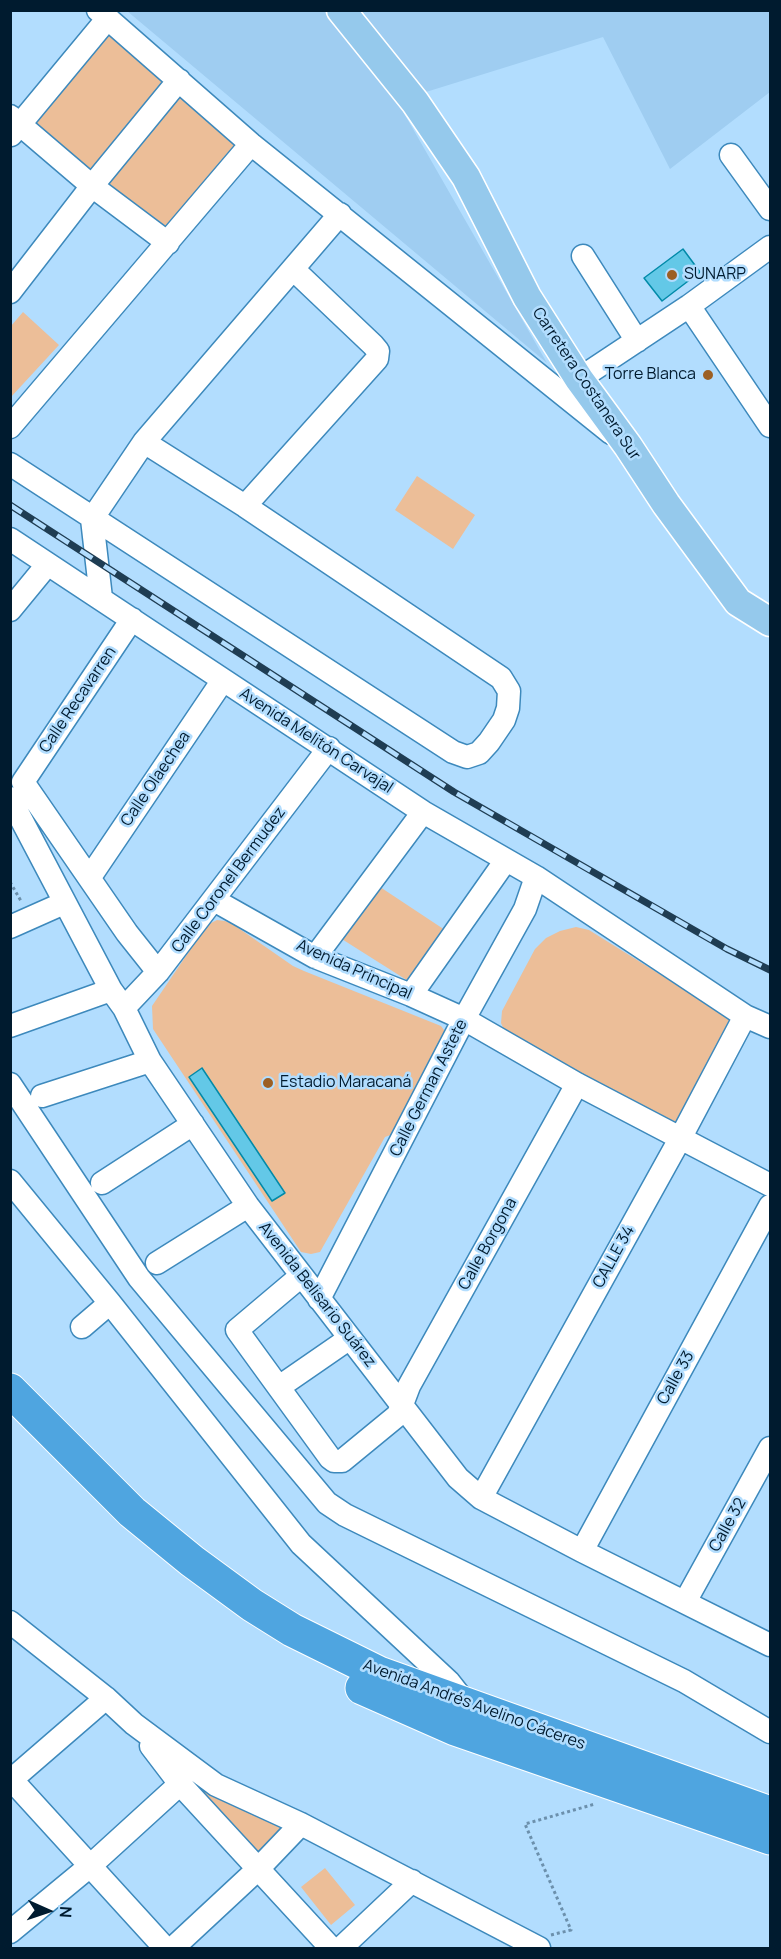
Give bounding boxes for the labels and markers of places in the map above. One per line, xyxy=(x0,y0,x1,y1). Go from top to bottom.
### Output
place label: SUNARP xyxy=(684,265,746,285)
marker: SUNARP xyxy=(665,268,679,282)
place label: Torre Blanca xyxy=(605,365,696,385)
marker: Torre Blanca xyxy=(701,368,715,382)
place label: Estadio Maracaná xyxy=(280,1073,411,1093)
marker: Estadio Maracaná xyxy=(261,1076,275,1090)

